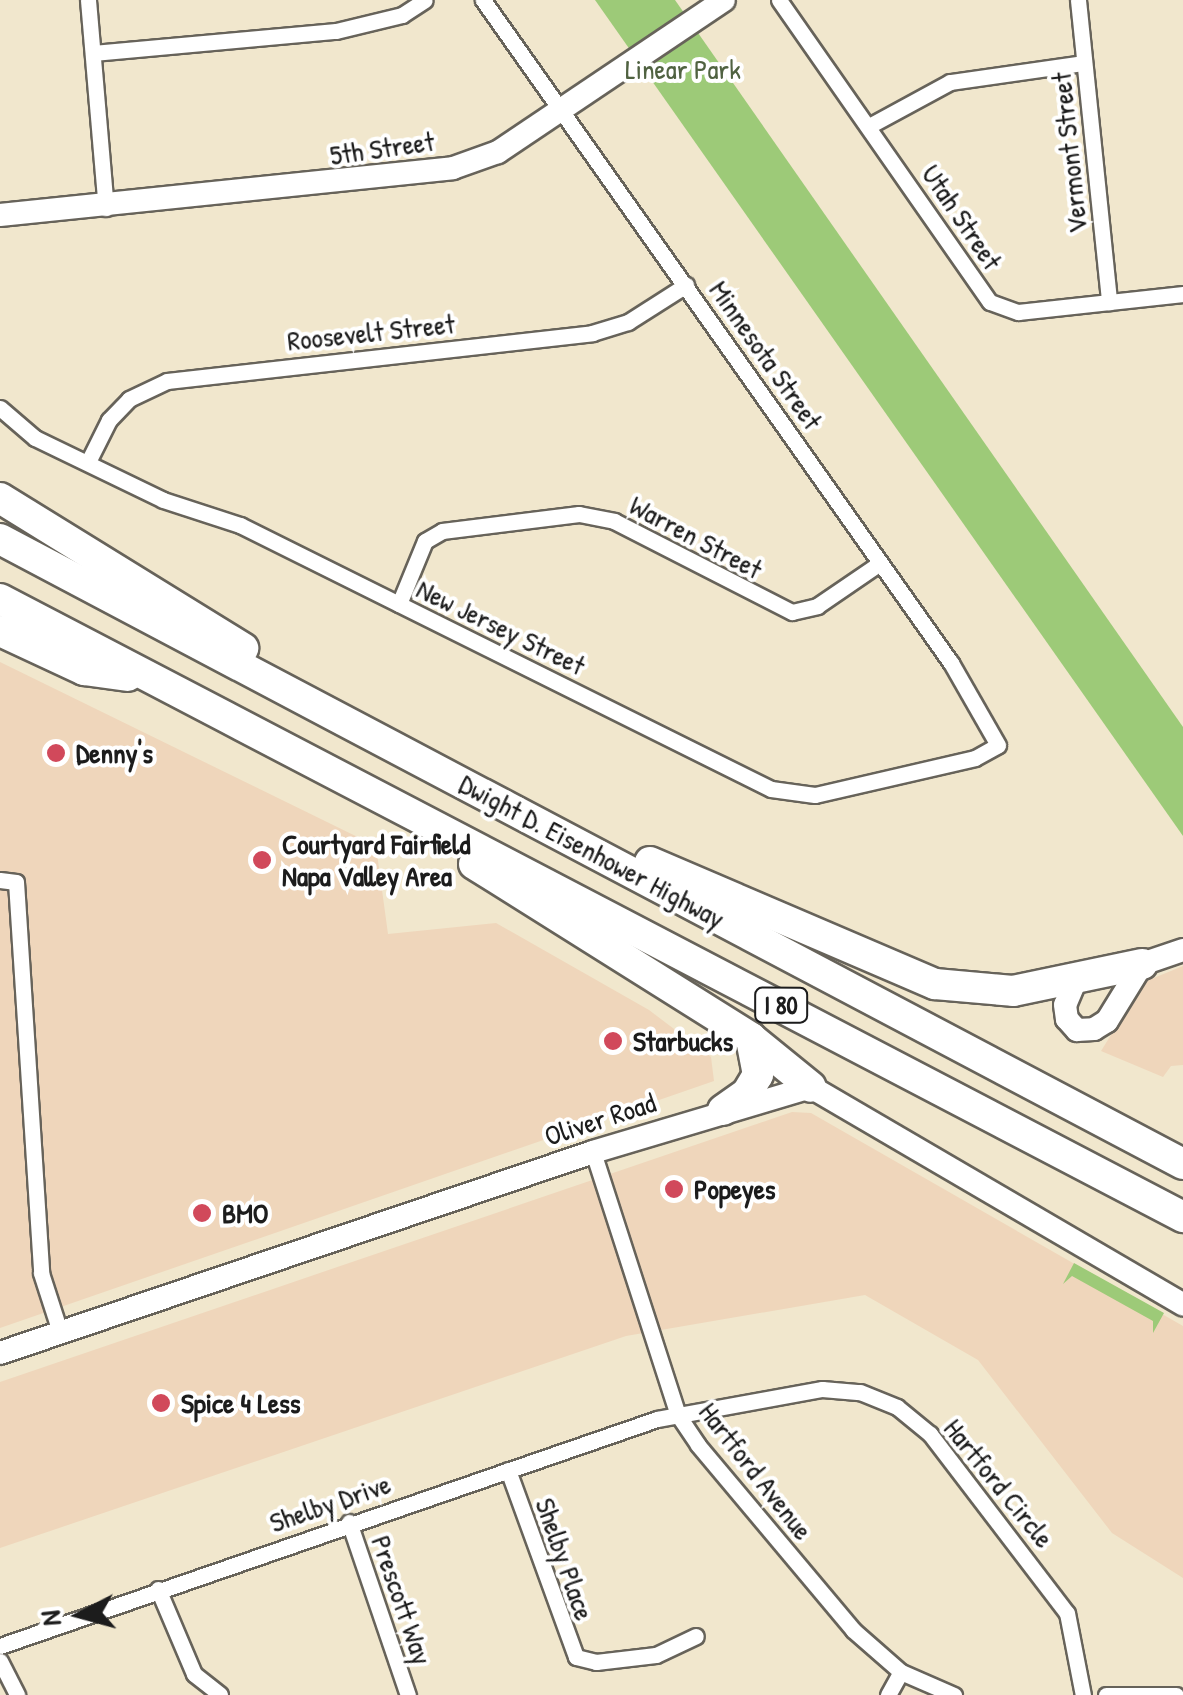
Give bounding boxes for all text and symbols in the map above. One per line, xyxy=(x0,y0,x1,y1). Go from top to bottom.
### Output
park label: Linear Park xyxy=(625,52,741,86)
street label: Vermont Street xyxy=(1044,71,1094,235)
street label: 5th Street xyxy=(328,124,436,172)
street label: Utah Street xyxy=(915,158,1009,276)
street label: Minnesota Street xyxy=(702,274,830,436)
street label: Roosevelt Street xyxy=(286,306,456,358)
street label: Warren Street xyxy=(624,488,768,586)
street label: New Jersey Street xyxy=(411,572,591,682)
place label: Denny's xyxy=(76,736,153,770)
marker: Denny's xyxy=(45,742,67,764)
street label: Dwight D. Eisenhower Highway xyxy=(454,767,730,935)
place label: Courtyard Fairfield Napa Valley Area xyxy=(282,827,470,893)
marker: Courtyard Fairfield Napa Valley Area xyxy=(251,849,273,871)
road number: I 80 xyxy=(754,985,808,1025)
place label: Starbucks xyxy=(633,1024,733,1058)
marker: Starbucks xyxy=(602,1030,624,1052)
street label: Oliver Road xyxy=(540,1085,660,1153)
place label: Popeyes xyxy=(694,1172,776,1206)
marker: Popeyes xyxy=(663,1178,685,1200)
place label: BMO xyxy=(222,1196,268,1230)
marker: BMO xyxy=(191,1202,213,1224)
place label: Spice 4 Less xyxy=(181,1386,301,1420)
marker: Spice 4 Less xyxy=(150,1392,172,1414)
street label: Hartford Avenue xyxy=(692,1396,820,1546)
street label: Hartford Circle xyxy=(937,1412,1061,1554)
street label: Shelby Drive xyxy=(265,1467,395,1539)
street label: Shelby Place xyxy=(528,1494,602,1624)
street label: Prescott Way xyxy=(364,1531,440,1669)
north arrow xyxy=(30,1565,130,1665)
text: N xyxy=(30,1609,70,1628)

